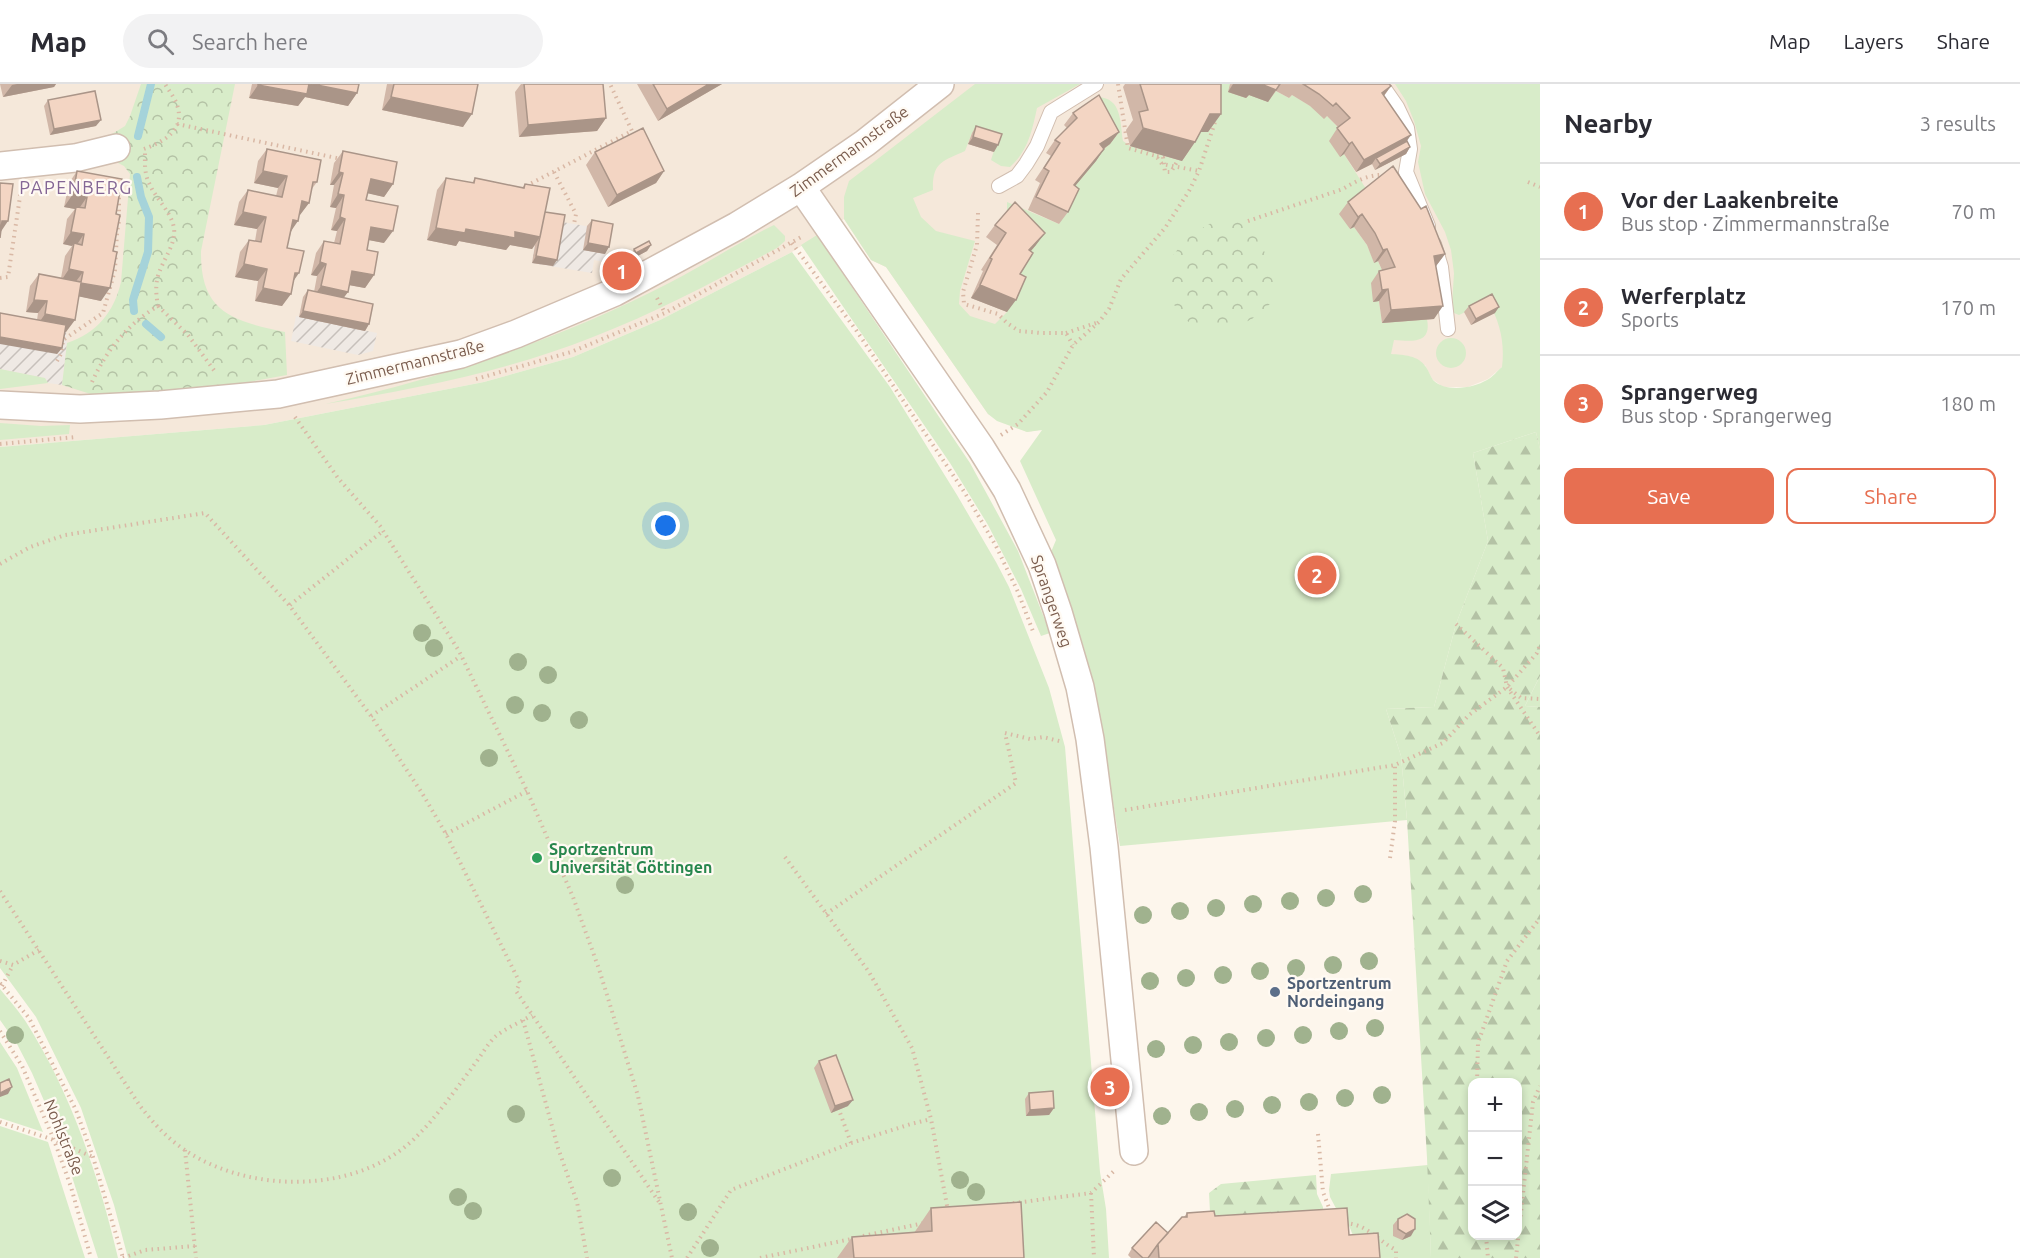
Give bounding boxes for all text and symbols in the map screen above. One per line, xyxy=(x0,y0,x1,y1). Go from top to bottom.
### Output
search box xyxy=(123,14,543,68)
icon: search xyxy=(144,25,177,58)
text: Map xyxy=(30,26,87,57)
text: Search here xyxy=(192,29,308,54)
text: Map xyxy=(1769,29,1810,53)
text: Layers xyxy=(1843,29,1904,53)
text: Share xyxy=(1937,29,1990,53)
street label: Zimmermannstraße xyxy=(786,102,912,200)
text: Nearby xyxy=(1564,109,1652,138)
text: 3 results xyxy=(1920,112,1996,135)
district label: PAPENBERG xyxy=(19,177,133,197)
text: Vor der Laakenbreite xyxy=(1621,187,1839,212)
text: 1 xyxy=(1578,200,1589,223)
text: 70 m xyxy=(1952,200,1996,223)
text: Bus stop · Zimmermannstraße xyxy=(1621,212,1890,235)
pin: 1 xyxy=(602,248,642,294)
text: Werferplatz xyxy=(1621,283,1746,308)
text: 2 xyxy=(1578,296,1589,319)
text: 170 m xyxy=(1940,296,1996,319)
text: Sports xyxy=(1621,308,1679,331)
street label: Zimmermannstraße xyxy=(344,336,486,388)
text: Sprangerweg xyxy=(1621,379,1758,404)
text: 3 xyxy=(1578,392,1589,415)
text: 180 m xyxy=(1940,392,1996,415)
text: Bus stop · Sprangerweg xyxy=(1621,404,1832,427)
button: Save xyxy=(1564,468,1774,524)
button: Share xyxy=(1786,468,1996,524)
your location xyxy=(651,511,680,540)
pin: 2 xyxy=(1298,552,1336,598)
street label: Sprangerweg xyxy=(1028,553,1076,649)
place label: Sportzentrum Universität Göttingen xyxy=(549,840,712,876)
marker: Sportzentrum Universität Göttingen xyxy=(530,851,544,865)
place label: Sportzentrum Nordeingang xyxy=(1287,974,1392,1010)
marker: Sportzentrum Nordeingang xyxy=(1268,985,1282,999)
pin: 3 xyxy=(1090,1064,1130,1110)
map controls xyxy=(1468,1078,1522,1240)
button: + xyxy=(1468,1078,1522,1132)
street label: Nohlstraße xyxy=(41,1096,87,1178)
button: − xyxy=(1468,1132,1522,1186)
button: layers xyxy=(1468,1186,1522,1240)

